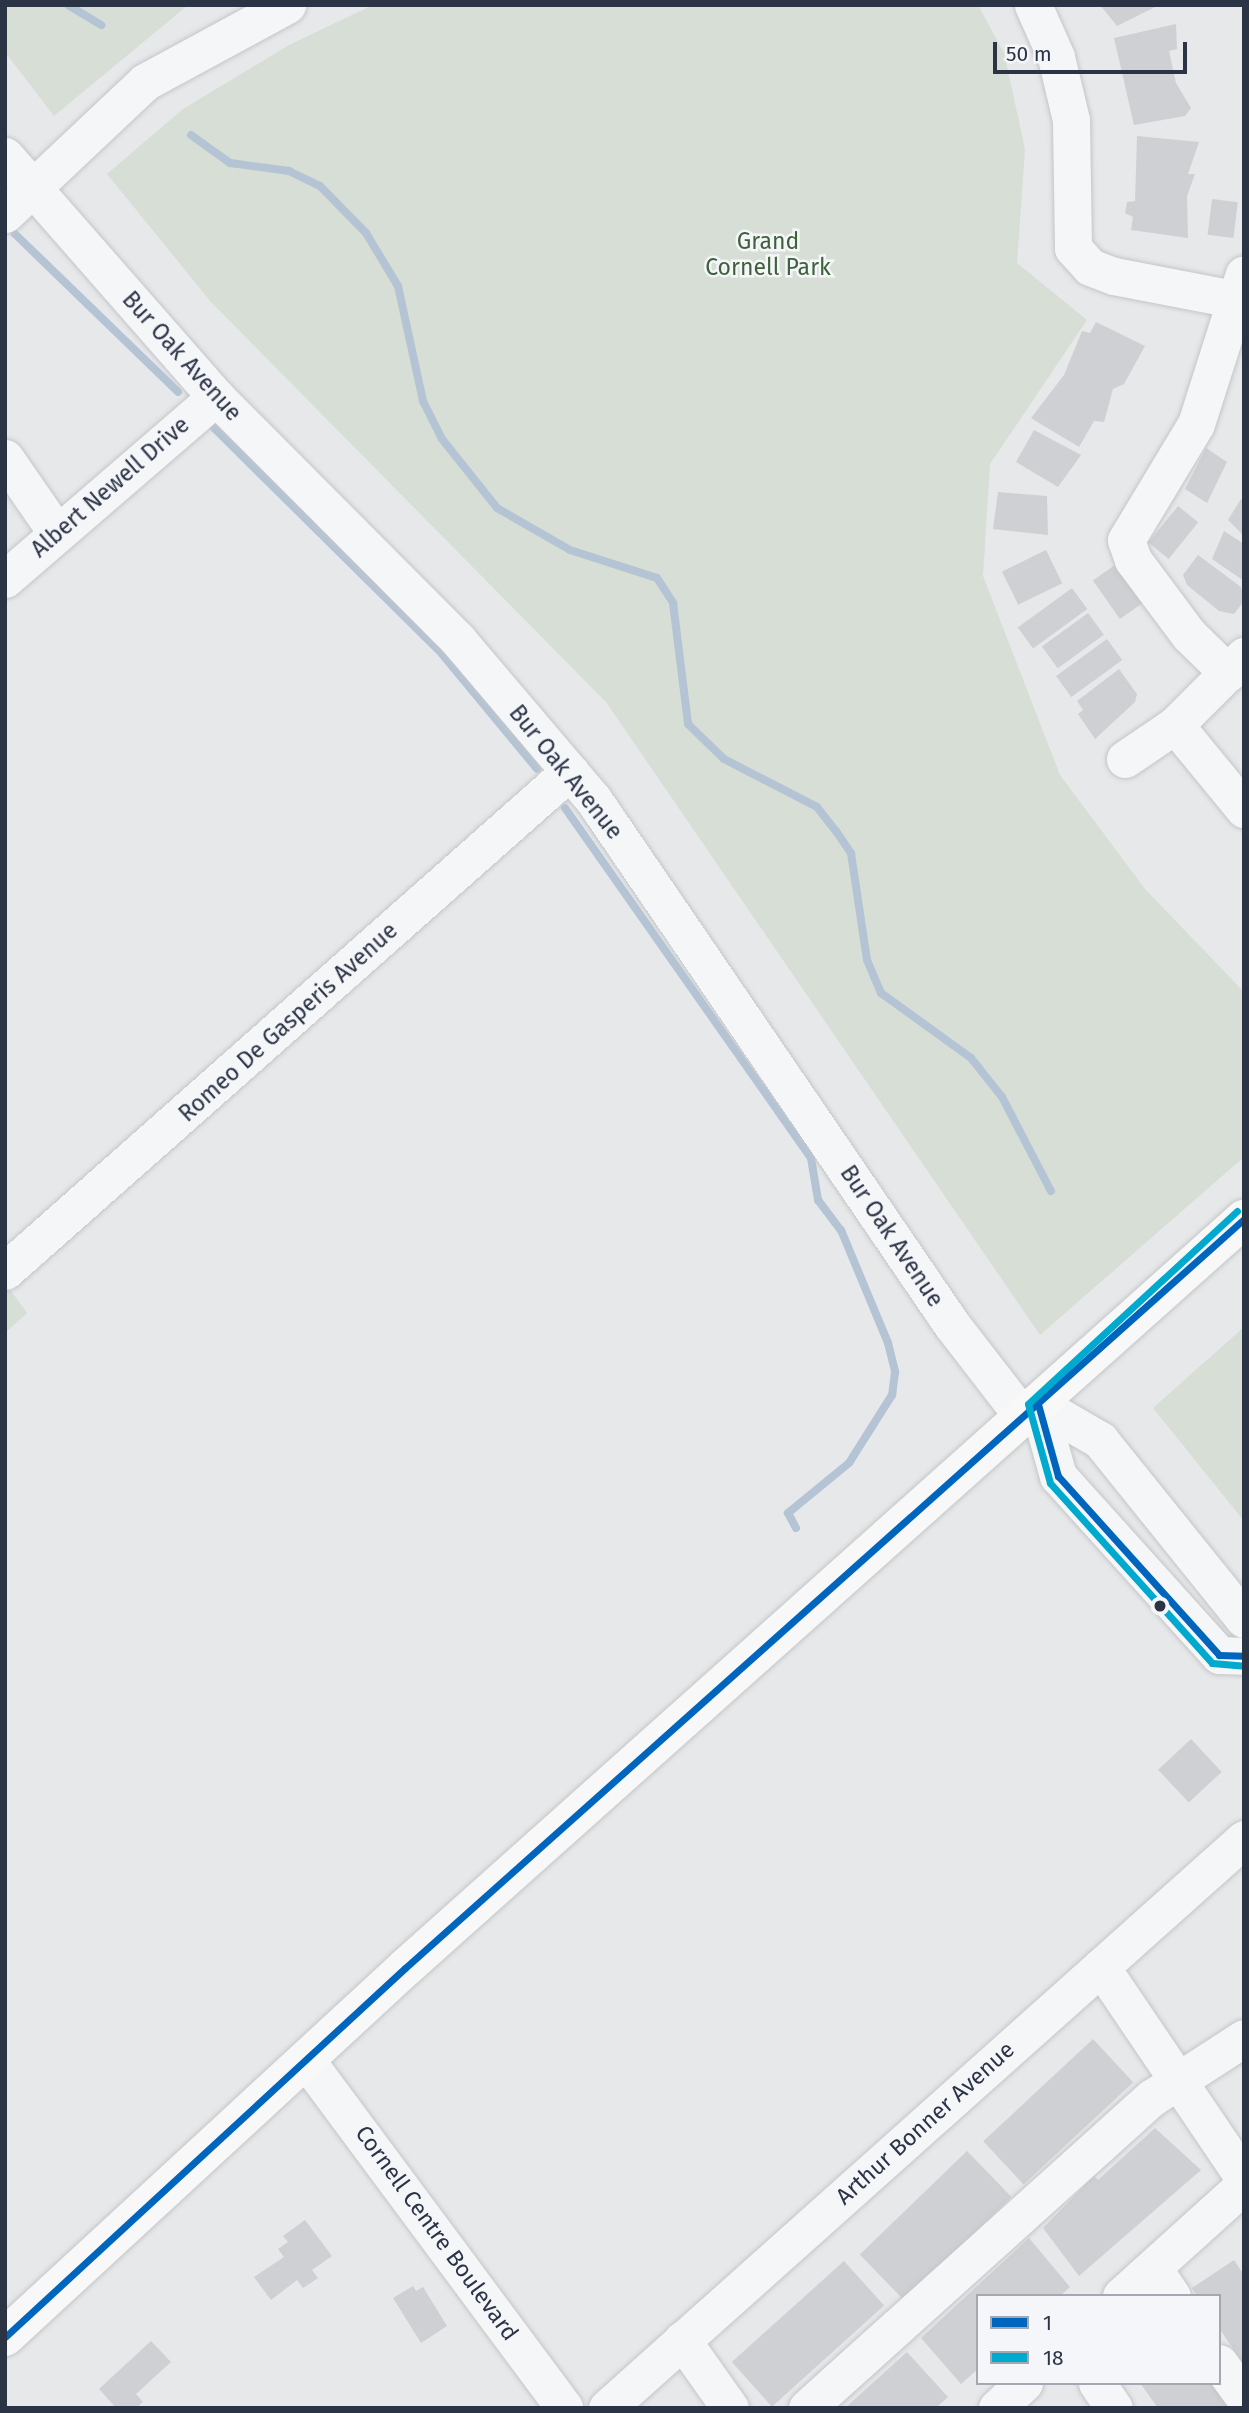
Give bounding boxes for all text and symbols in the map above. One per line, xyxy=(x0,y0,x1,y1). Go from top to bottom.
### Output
scale bar xyxy=(997,28,1191,72)
text: 50 m xyxy=(1006,41,1052,67)
park label: Grand Cornell Park xyxy=(705,227,831,281)
street label: Bur Oak Avenue xyxy=(117,286,247,426)
street label: Albert Newell Drive xyxy=(25,411,195,563)
street label: Bur Oak Avenue xyxy=(503,699,629,845)
street label: Romeo De Gasperis Avenue xyxy=(173,917,403,1127)
street label: Bur Oak Avenue xyxy=(834,1160,950,1312)
unlabelled marker xyxy=(1153,1599,1167,1613)
street label: Arthur Bonner Avenue xyxy=(830,2036,1020,2210)
street label: Cornell Centre Boulevard xyxy=(350,2120,524,2346)
legend xyxy=(976,2294,1221,2385)
text: 1 xyxy=(1043,2310,1052,2336)
text: 18 xyxy=(1043,2345,1064,2371)

